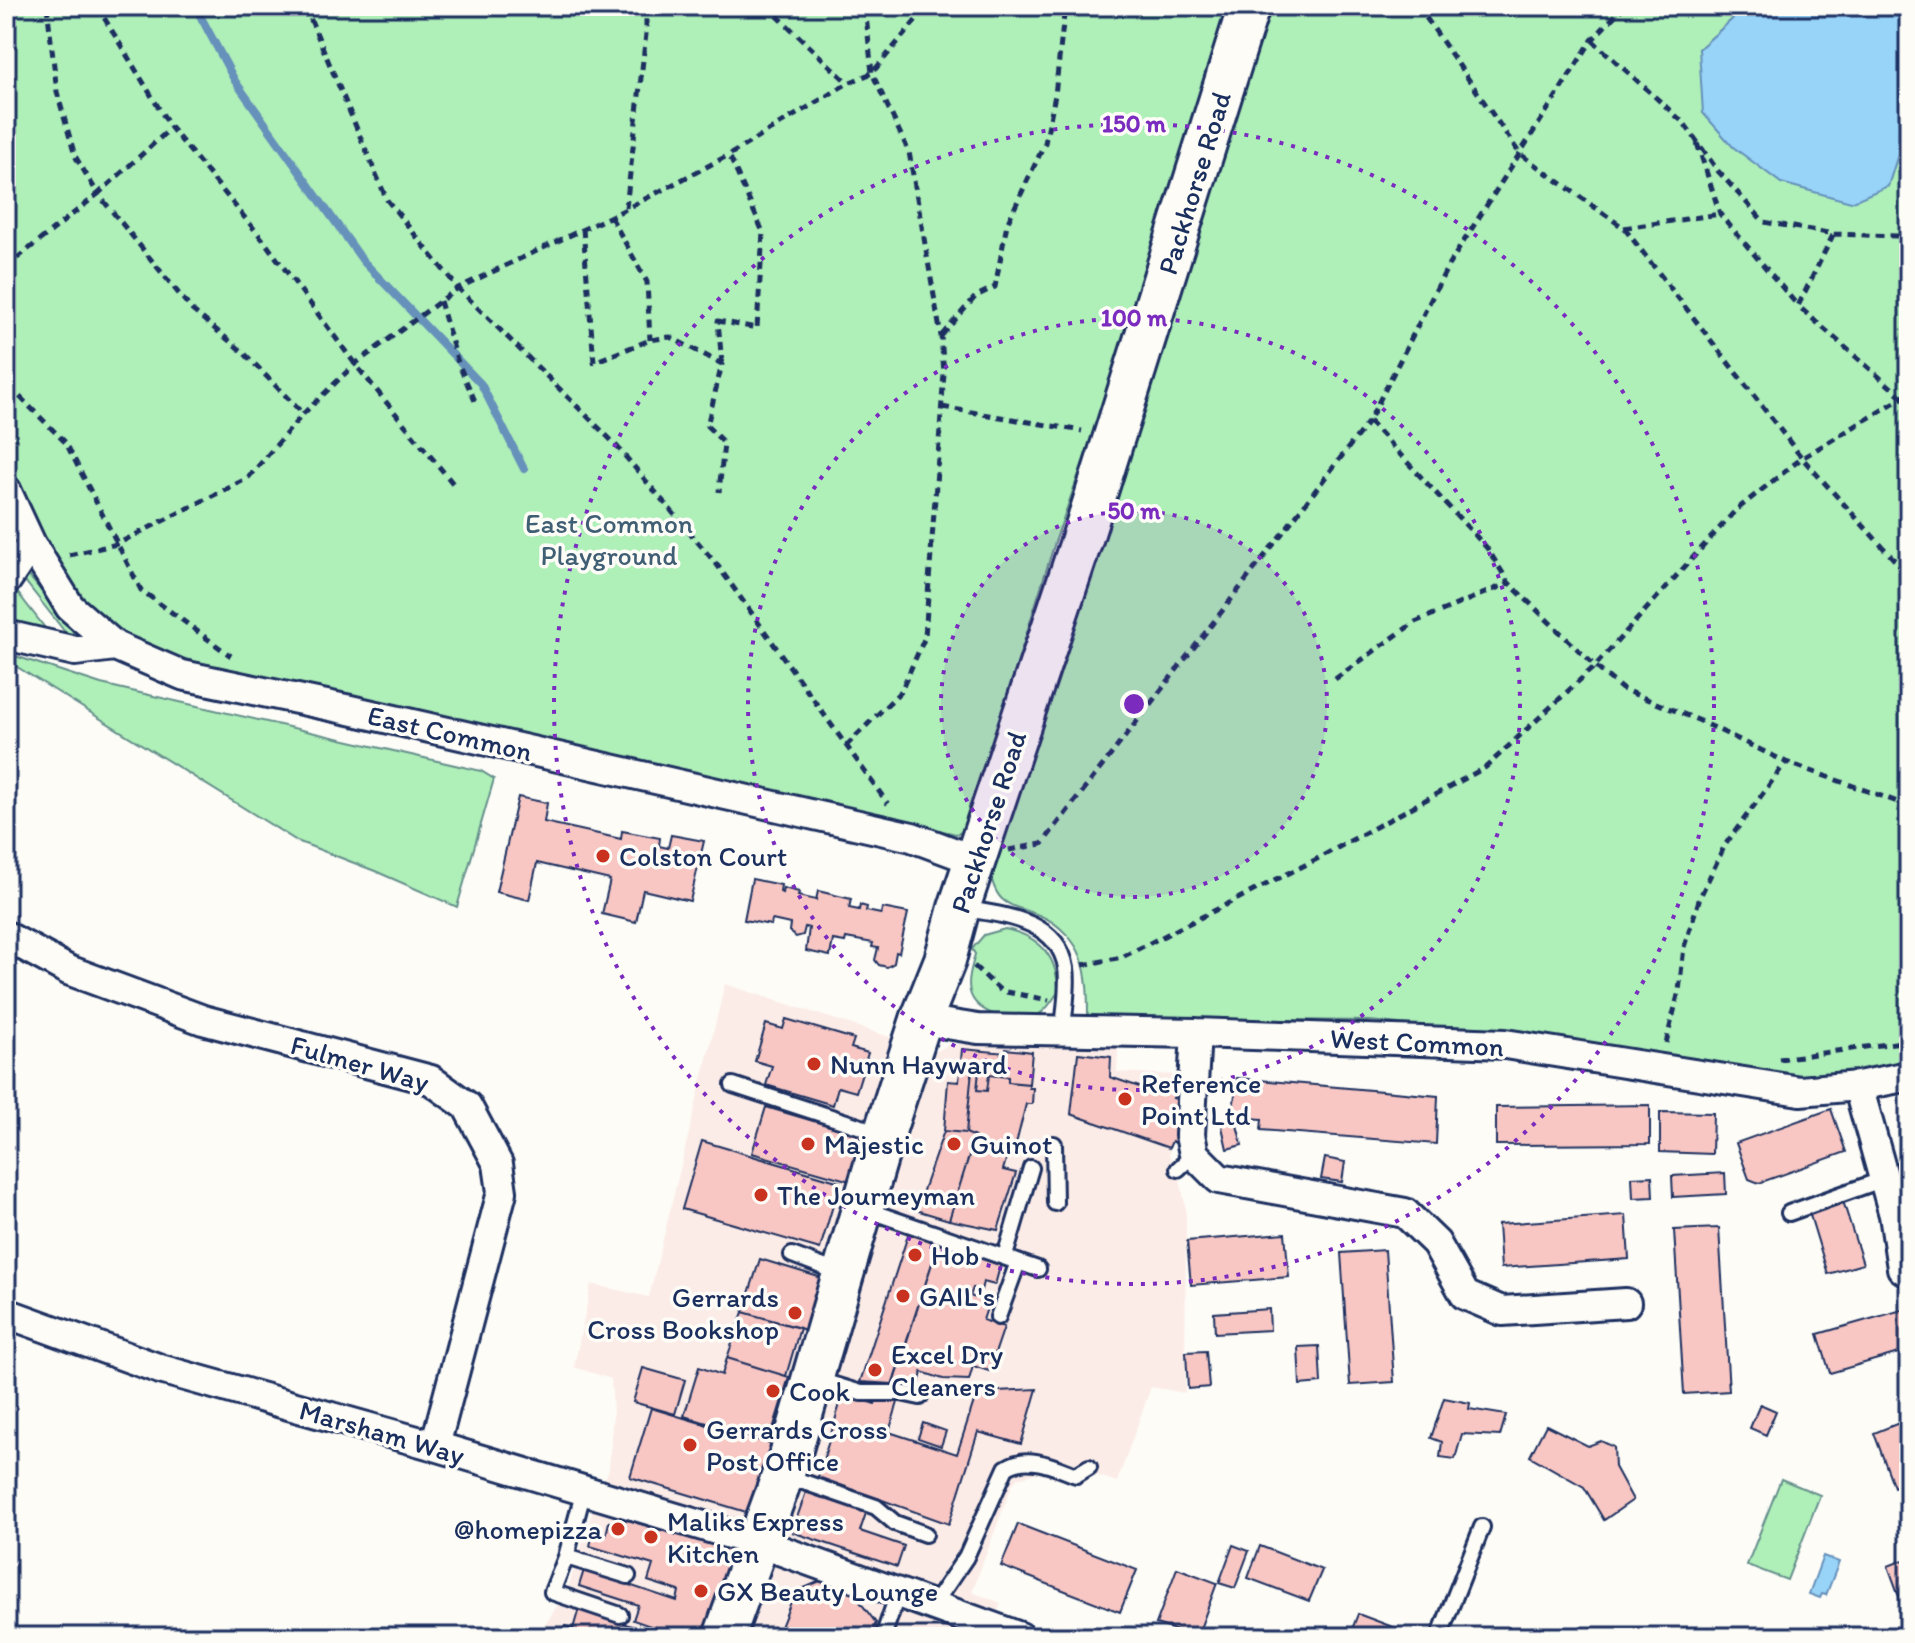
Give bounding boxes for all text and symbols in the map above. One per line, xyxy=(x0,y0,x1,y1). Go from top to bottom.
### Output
street label: Packhorse Road xyxy=(1150,87,1238,279)
text: 150 m xyxy=(1102,109,1167,138)
text: 100 m xyxy=(1101,303,1168,332)
text: 50 m xyxy=(1108,496,1161,525)
park label: East Common Playground xyxy=(525,506,693,572)
centre of rings xyxy=(1120,690,1148,718)
street label: East Common xyxy=(364,698,536,768)
street label: Packhorse Road xyxy=(943,727,1033,917)
place label: Colston Court xyxy=(619,839,787,873)
marker: Colston Court xyxy=(594,847,612,865)
street label: West Common xyxy=(1329,1020,1505,1064)
street label: Fulmer Way xyxy=(287,1027,433,1099)
place label: Nunn Hayward xyxy=(830,1047,1007,1081)
marker: Nunn Hayward xyxy=(805,1055,823,1073)
place label: Reference Point Ltd xyxy=(1141,1066,1261,1132)
marker: Reference Point Ltd xyxy=(1116,1090,1134,1108)
place label: Majestic xyxy=(824,1127,924,1161)
place label: Guinot xyxy=(970,1127,1053,1161)
marker: Majestic xyxy=(799,1135,817,1153)
marker: Guinot xyxy=(945,1135,963,1153)
place label: The Journeyman xyxy=(777,1178,975,1212)
marker: The Journeyman xyxy=(752,1186,770,1204)
place label: Hob xyxy=(931,1238,979,1272)
marker: Hob xyxy=(906,1246,924,1264)
place label: GAIL's xyxy=(919,1279,995,1313)
place label: Gerrards Cross Bookshop xyxy=(587,1280,779,1346)
marker: GAIL's xyxy=(894,1287,912,1305)
marker: Gerrards Cross Bookshop xyxy=(786,1304,804,1322)
place label: Excel Dry Cleaners xyxy=(891,1337,1003,1403)
marker: Excel Dry Cleaners xyxy=(866,1361,884,1379)
place label: Cook xyxy=(789,1374,851,1408)
marker: Cook xyxy=(764,1382,782,1400)
street label: Marsham Way xyxy=(295,1392,469,1472)
place label: Gerrards Cross Post Office xyxy=(706,1412,888,1478)
marker: Gerrards Cross Post Office xyxy=(681,1436,699,1454)
place label: Maliks Express Kitchen xyxy=(667,1504,844,1570)
place label: @homepizza xyxy=(453,1512,602,1546)
marker: @homepizza xyxy=(609,1520,627,1538)
marker: Maliks Express Kitchen xyxy=(642,1528,660,1546)
place label: GX Beauty Lounge xyxy=(717,1574,938,1608)
marker: GX Beauty Lounge xyxy=(692,1582,710,1600)

